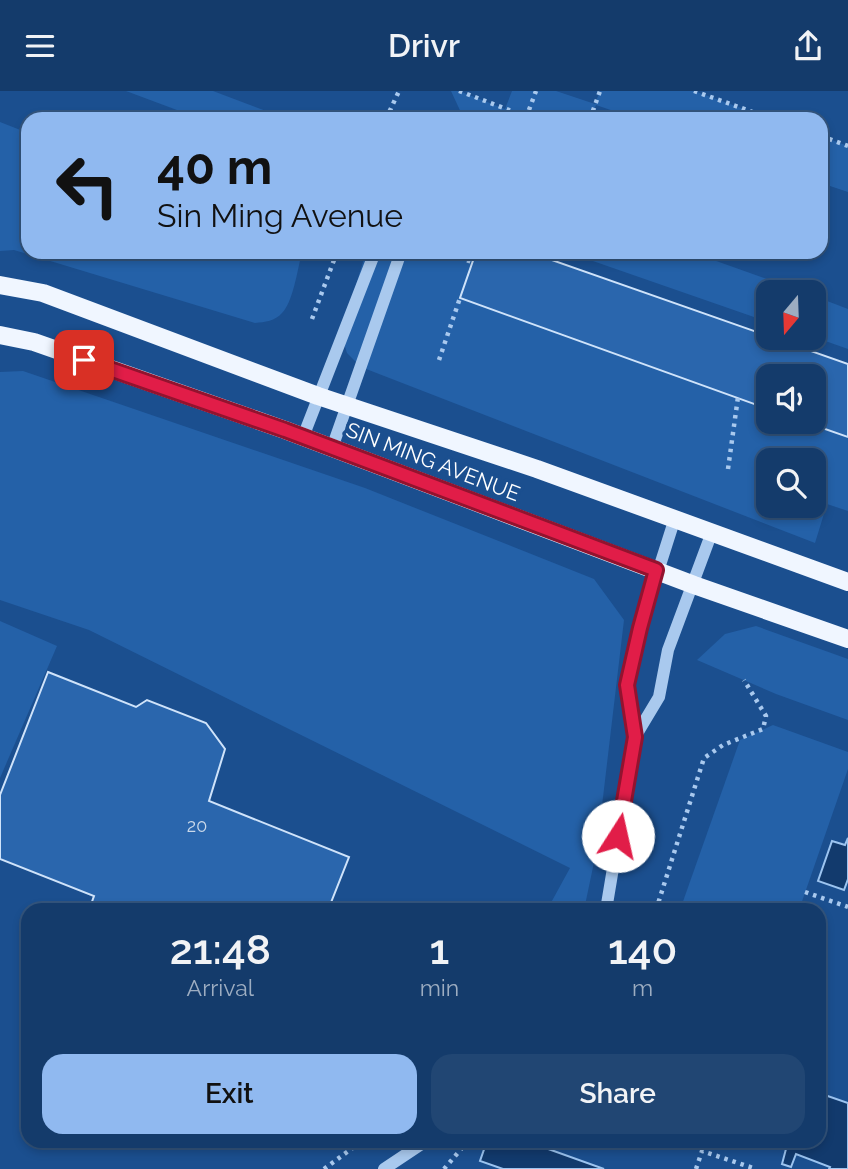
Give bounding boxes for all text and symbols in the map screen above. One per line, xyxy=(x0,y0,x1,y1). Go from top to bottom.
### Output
icon: menu xyxy=(21,27,59,65)
text: Drivr xyxy=(388,27,460,64)
icon: share xyxy=(789,27,827,65)
text: 40 m xyxy=(157,138,272,195)
icon: left xyxy=(42,140,133,231)
text: Sin Ming Avenue xyxy=(157,197,403,234)
north arrow xyxy=(756,280,826,350)
map controls xyxy=(756,280,826,518)
pin xyxy=(54,330,114,390)
icon: arrive xyxy=(65,341,103,379)
button: sound xyxy=(756,364,826,434)
street label: SIN MING AVENUE xyxy=(343,417,524,506)
button: search xyxy=(756,448,826,518)
position arrow xyxy=(581,799,655,873)
house number: 20 xyxy=(187,815,207,836)
text: 21:48 xyxy=(170,925,271,974)
text: 1 xyxy=(430,925,449,974)
text: 140 xyxy=(608,925,677,974)
text: Arrival xyxy=(187,974,254,1001)
text: min xyxy=(420,974,459,1001)
text: m xyxy=(632,974,653,1001)
button: Exit xyxy=(42,1054,417,1134)
button: Share xyxy=(431,1054,805,1134)

